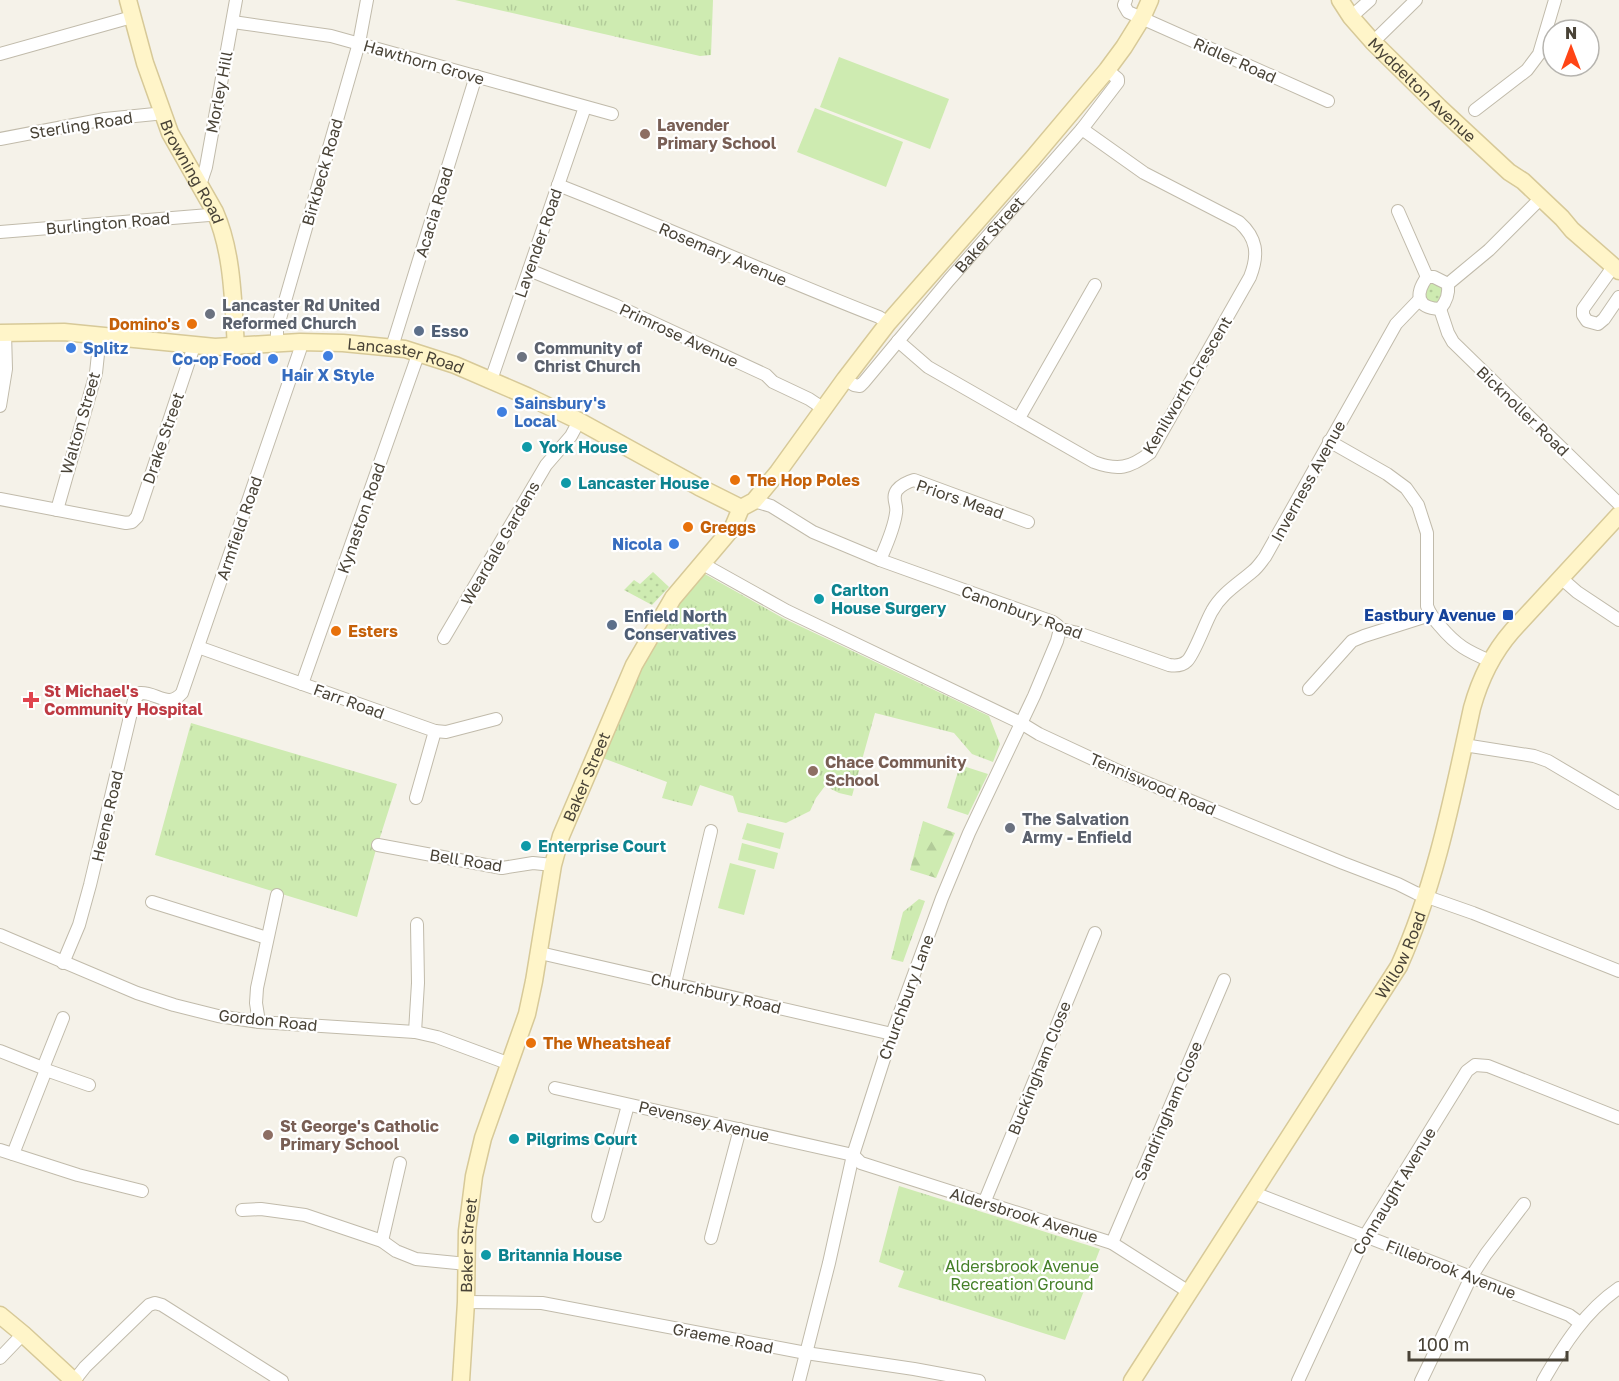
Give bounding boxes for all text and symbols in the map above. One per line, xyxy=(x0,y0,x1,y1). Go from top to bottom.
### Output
north arrow xyxy=(1541,18,1601,78)
text: N xyxy=(1565,23,1577,43)
street label: Ridler Road xyxy=(1190,33,1280,87)
street label: Myddelton Avenue xyxy=(1364,33,1480,146)
street label: Hawthorn Grove xyxy=(361,35,487,89)
street label: Morley Hill xyxy=(201,49,237,135)
street label: Sterling Road xyxy=(28,107,134,143)
place label: Lavender Primary School xyxy=(657,115,777,153)
street label: Birkbeck Road xyxy=(297,116,347,228)
street label: Browning Road xyxy=(156,117,229,226)
marker: Lavender Primary School xyxy=(638,127,652,141)
street label: Acacia Road xyxy=(411,164,457,260)
street label: Lavender Road xyxy=(510,186,566,300)
street label: Baker Street xyxy=(950,192,1028,277)
street label: Burlington Road xyxy=(45,208,171,238)
street label: Rosemary Avenue xyxy=(656,218,790,290)
place label: Lancaster Rd United Reformed Church xyxy=(222,295,380,333)
street label: Primrose Avenue xyxy=(616,299,742,371)
marker: Lancaster Rd United Reformed Church xyxy=(203,307,217,321)
street label: Kenilworth Crescent xyxy=(1138,313,1236,457)
place label: Domino's xyxy=(109,314,180,334)
marker: Domino's xyxy=(185,317,199,331)
place label: Esso xyxy=(431,321,469,341)
marker: Esso xyxy=(412,324,426,338)
street label: Lancaster Road xyxy=(346,333,467,378)
place label: Splitz xyxy=(83,338,128,358)
place label: Community of Christ Church xyxy=(534,338,642,376)
marker: Splitz xyxy=(64,341,78,355)
place label: Co-op Food xyxy=(172,349,261,369)
marker: Hair X Style xyxy=(321,349,335,363)
marker: Community of Christ Church xyxy=(515,350,529,364)
marker: Co-op Food xyxy=(266,352,280,366)
street label: Bicknoller Road xyxy=(1473,362,1573,460)
place label: Hair X Style xyxy=(281,365,375,385)
street label: Walton Street xyxy=(56,369,104,477)
street label: Drake Street xyxy=(138,390,188,486)
place label: Sainsbury's Local xyxy=(514,393,606,431)
marker: Sainsbury's Local xyxy=(495,405,509,419)
street label: Inverness Avenue xyxy=(1266,417,1350,545)
place label: York House xyxy=(539,437,628,457)
marker: York House xyxy=(520,440,534,454)
street label: Kynaston Road xyxy=(333,460,389,576)
place label: The Hop Poles xyxy=(747,470,860,490)
street label: Armfield Road xyxy=(212,473,266,583)
place label: Lancaster House xyxy=(578,473,709,493)
marker: The Hop Poles xyxy=(728,473,742,487)
street label: Priors Mead xyxy=(914,475,1006,523)
marker: Lancaster House xyxy=(559,476,573,490)
street label: Weardale Gardens xyxy=(456,477,544,609)
place label: Greggs xyxy=(700,517,756,537)
marker: Greggs xyxy=(681,520,695,534)
place label: Nicola xyxy=(612,534,662,554)
marker: Nicola xyxy=(667,537,681,551)
place label: Carlton House Surgery xyxy=(831,580,947,618)
street label: Canonbury Road xyxy=(959,581,1085,643)
marker: Carlton House Surgery xyxy=(812,592,826,606)
place label: Eastbury Avenue xyxy=(1364,605,1496,625)
place label: Enfield North Conservatives xyxy=(624,606,737,644)
marker: Eastbury Avenue xyxy=(1501,608,1515,622)
marker: Enfield North Conservatives xyxy=(605,618,619,632)
place label: Esters xyxy=(348,621,398,641)
marker: Esters xyxy=(329,624,343,638)
street label: Farr Road xyxy=(311,679,387,723)
place label: St Michael's Community Hospital xyxy=(44,681,203,719)
marker: St Michael's Community Hospital xyxy=(22,691,40,709)
street label: Baker Street xyxy=(558,729,614,825)
street label: Tenniswood Road xyxy=(1087,748,1219,820)
place label: Chace Community School xyxy=(825,752,967,790)
marker: Chace Community School xyxy=(806,764,820,778)
street label: Heene Road xyxy=(87,768,127,864)
place label: The Salvation Army - Enfield xyxy=(1022,809,1132,847)
marker: The Salvation Army - Enfield xyxy=(1003,821,1017,835)
place label: Enterprise Court xyxy=(538,836,666,856)
marker: Enterprise Court xyxy=(519,839,533,853)
street label: Bell Road xyxy=(428,844,504,876)
street label: Willow Road xyxy=(1370,909,1430,1003)
street label: Churchbury Lane xyxy=(874,932,938,1062)
street label: Churchbury Road xyxy=(649,968,783,1018)
street label: Buckingham Close xyxy=(1003,998,1075,1138)
street label: Gordon Road xyxy=(218,1005,318,1035)
place label: The Wheatsheaf xyxy=(543,1033,671,1053)
marker: The Wheatsheaf xyxy=(524,1036,538,1050)
street label: Sandringham Close xyxy=(1130,1038,1206,1184)
street label: Pevensey Avenue xyxy=(637,1096,771,1146)
place label: St George's Catholic Primary School xyxy=(280,1116,439,1154)
street label: Connaught Avenue xyxy=(1348,1124,1440,1258)
marker: St George's Catholic Primary School xyxy=(261,1128,275,1142)
place label: Pilgrims Court xyxy=(526,1129,637,1149)
marker: Pilgrims Court xyxy=(507,1132,521,1146)
street label: Aldersbrook Avenue xyxy=(948,1183,1100,1247)
street label: Baker Street xyxy=(456,1196,481,1293)
street label: Fillebrook Avenue xyxy=(1383,1235,1519,1303)
place label: Britannia House xyxy=(498,1245,622,1265)
marker: Britannia House xyxy=(479,1248,493,1262)
park label: Aldersbrook Avenue Recreation Ground xyxy=(945,1256,1099,1294)
street label: Graeme Road xyxy=(671,1318,775,1358)
scale bar xyxy=(1409,1324,1566,1362)
text: 100 m xyxy=(1418,1333,1469,1355)

